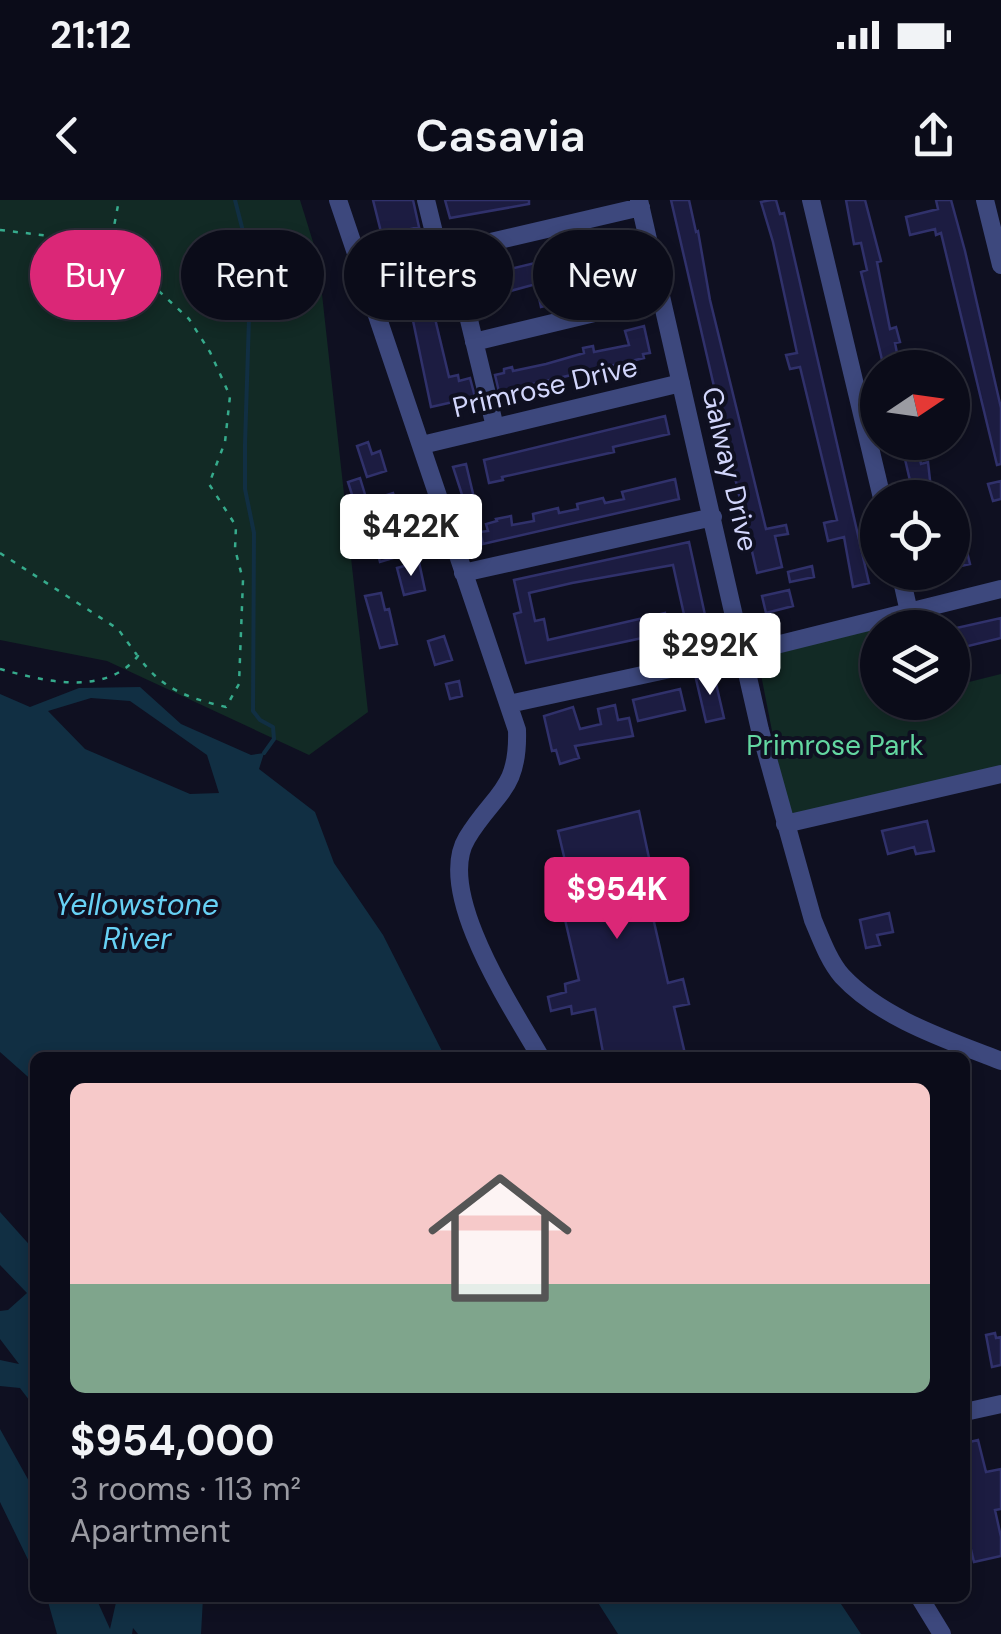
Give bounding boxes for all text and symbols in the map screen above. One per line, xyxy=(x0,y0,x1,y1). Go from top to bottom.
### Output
text: 21:12 xyxy=(50,10,131,60)
text: Casavia xyxy=(415,106,586,165)
icon: back xyxy=(40,108,95,163)
icon: share xyxy=(906,108,961,163)
chip: Buy xyxy=(30,230,161,320)
chip: Rent xyxy=(181,230,324,320)
chip: Filters xyxy=(344,230,513,320)
chip: New xyxy=(533,230,673,320)
street label: Primrose Drive xyxy=(449,348,641,426)
north arrow xyxy=(860,350,970,460)
map controls xyxy=(860,350,970,720)
street label: Galway Drive xyxy=(693,383,767,555)
button: locate xyxy=(860,480,970,590)
pin: $422K xyxy=(341,494,481,579)
text: $422K xyxy=(362,505,460,547)
button: layers xyxy=(860,610,970,720)
pin: $292K xyxy=(640,613,780,698)
text: $292K xyxy=(661,624,759,666)
park label: Primrose Park xyxy=(746,727,924,764)
pin: $954K xyxy=(547,857,687,942)
text: $954K xyxy=(566,868,668,910)
water label: Yellowstone River xyxy=(55,885,219,958)
icon: home xyxy=(410,1148,590,1328)
text: $954,000 xyxy=(70,1413,275,1468)
text: 3 rooms · 113 m² xyxy=(70,1468,301,1510)
text: Apartment xyxy=(70,1510,231,1552)

